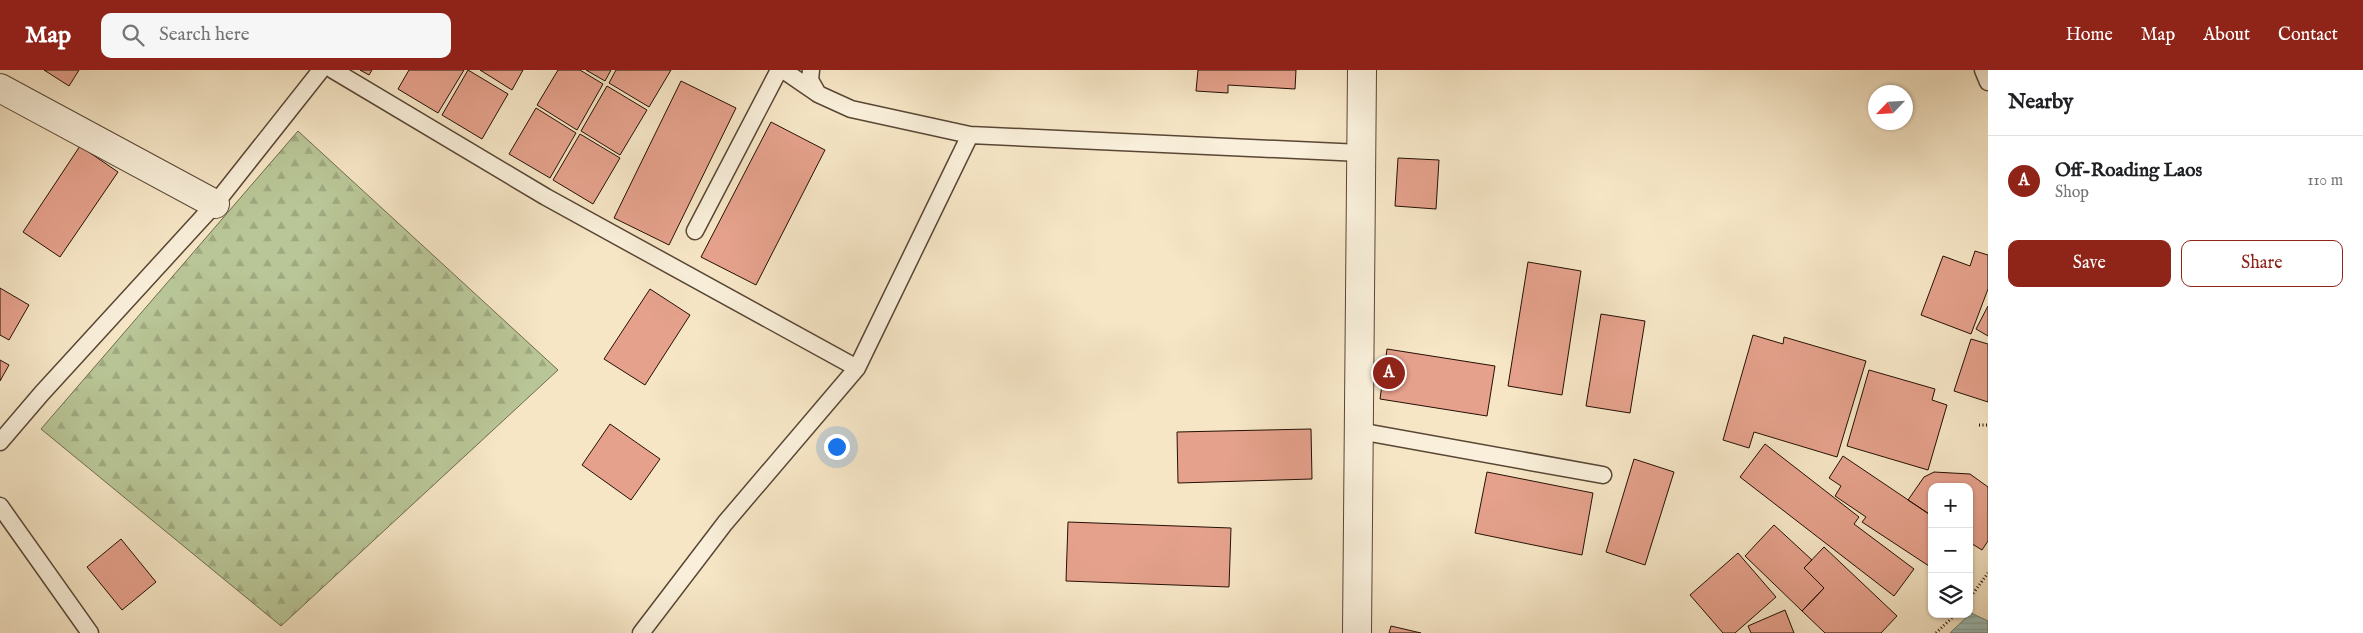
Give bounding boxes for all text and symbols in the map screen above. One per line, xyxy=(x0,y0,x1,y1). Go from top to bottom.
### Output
search box xyxy=(101,13,451,58)
text: Map xyxy=(25,20,71,51)
icon: search xyxy=(119,21,147,49)
text: Search here xyxy=(159,23,250,47)
text: Home xyxy=(2066,24,2113,47)
text: Map xyxy=(2141,24,2175,47)
text: About xyxy=(2203,24,2250,47)
text: Contact xyxy=(2278,24,2338,47)
north arrow xyxy=(1868,85,1913,130)
text: Nearby xyxy=(2008,89,2073,116)
text: Off-Roading Laos xyxy=(2055,159,2202,183)
text: A xyxy=(2019,171,2029,191)
text: 110 m xyxy=(2307,171,2343,191)
text: Shop xyxy=(2055,183,2089,203)
button: Save xyxy=(2008,240,2171,287)
button: Share xyxy=(2181,240,2343,287)
pin: A xyxy=(1373,354,1405,392)
your location xyxy=(824,434,850,460)
map controls xyxy=(1928,483,1973,618)
button: + xyxy=(1928,483,1973,528)
button: − xyxy=(1928,528,1973,573)
button: layers xyxy=(1928,573,1973,618)

